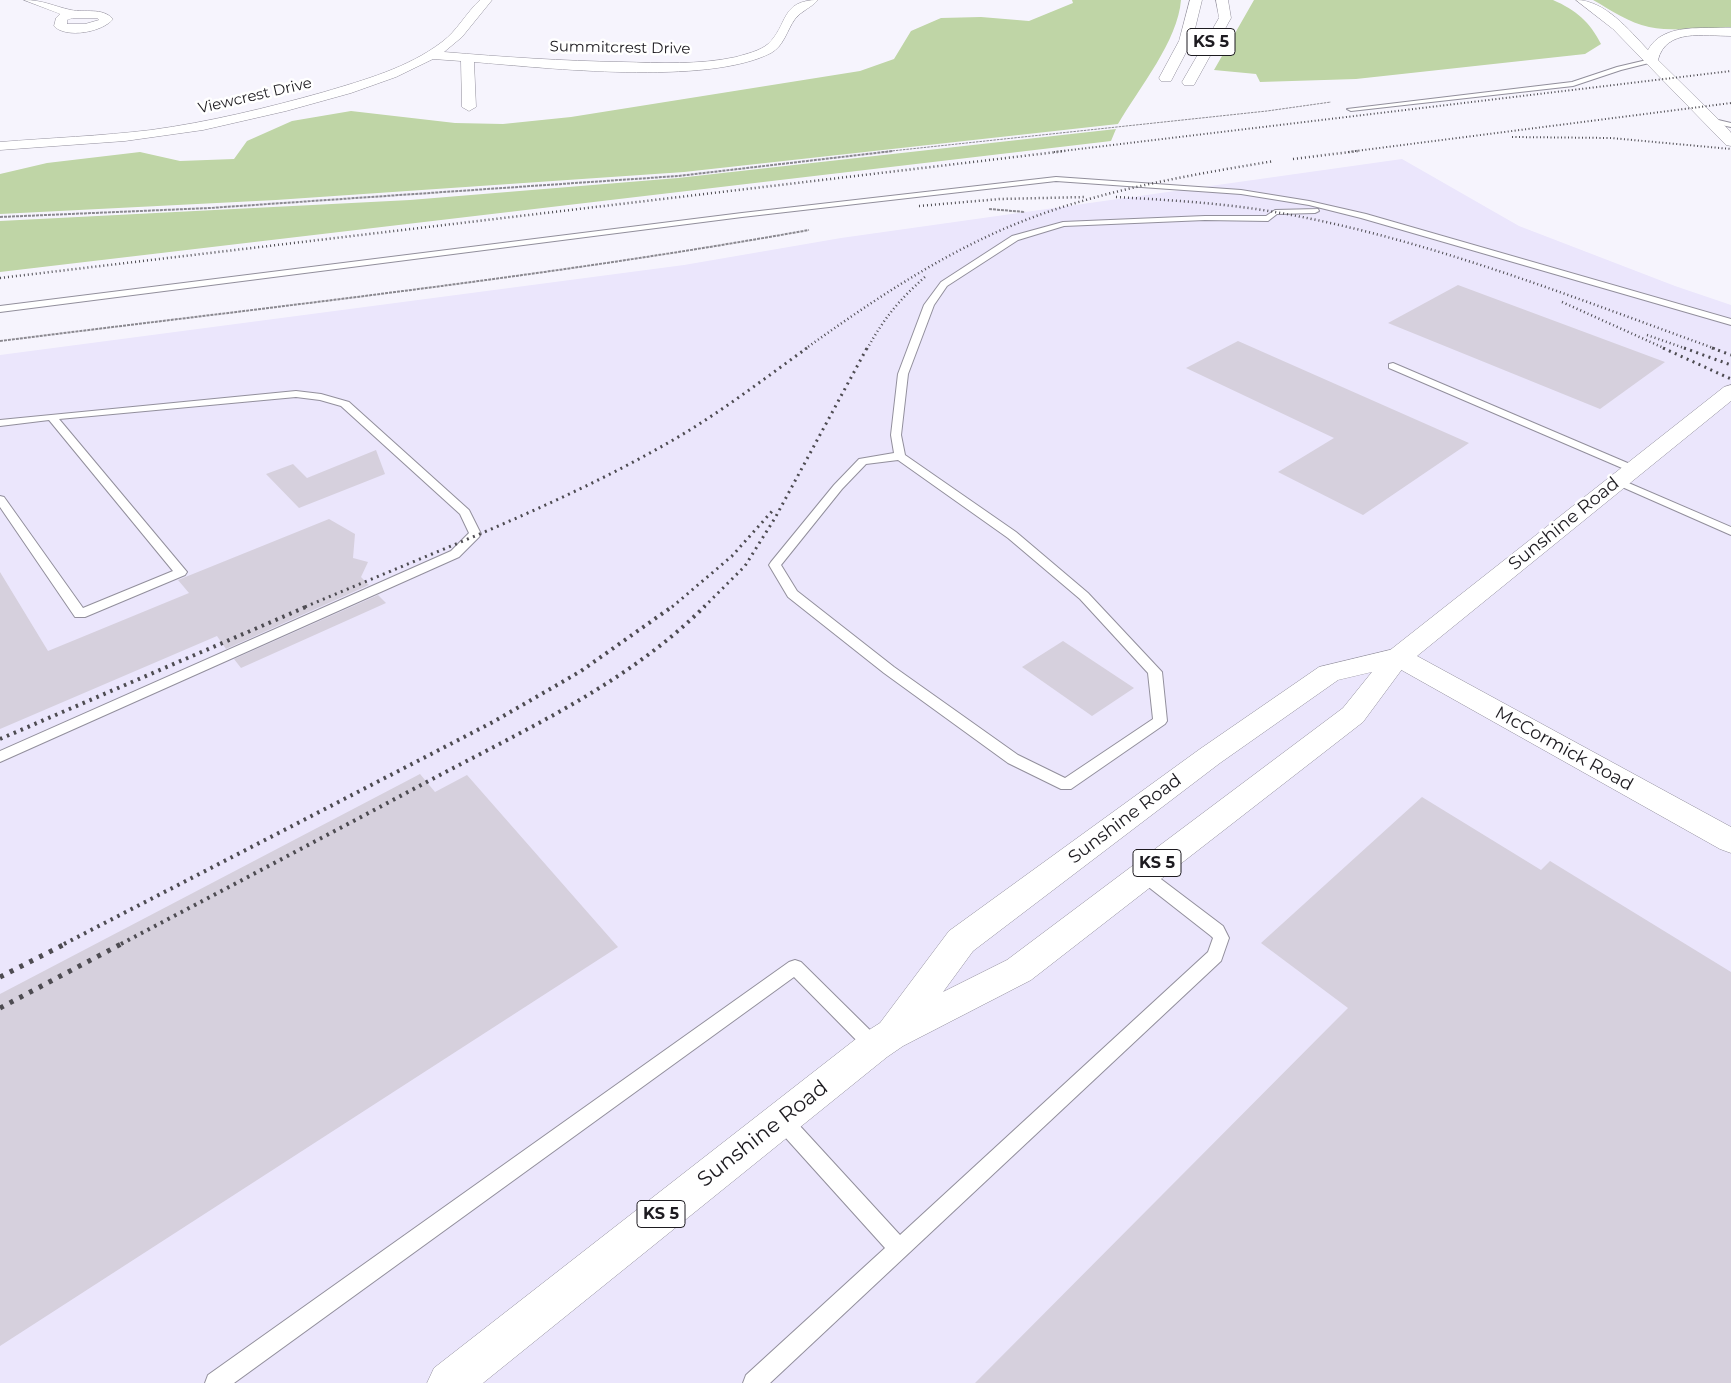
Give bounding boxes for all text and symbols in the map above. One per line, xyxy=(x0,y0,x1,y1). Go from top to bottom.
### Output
road number: KS 5 xyxy=(1187,28,1235,56)
street label: Summitcrest Drive xyxy=(549,38,691,58)
street label: Viewcrest Drive xyxy=(196,74,314,118)
street label: Sunshine Road xyxy=(1504,473,1624,575)
street label: McCormick Road xyxy=(1491,702,1637,796)
street label: Sunshine Road xyxy=(1064,769,1186,869)
road number: KS 5 xyxy=(1133,850,1181,876)
street label: Sunshine Road xyxy=(693,1075,833,1193)
road number: KS 5 xyxy=(637,1200,685,1228)

